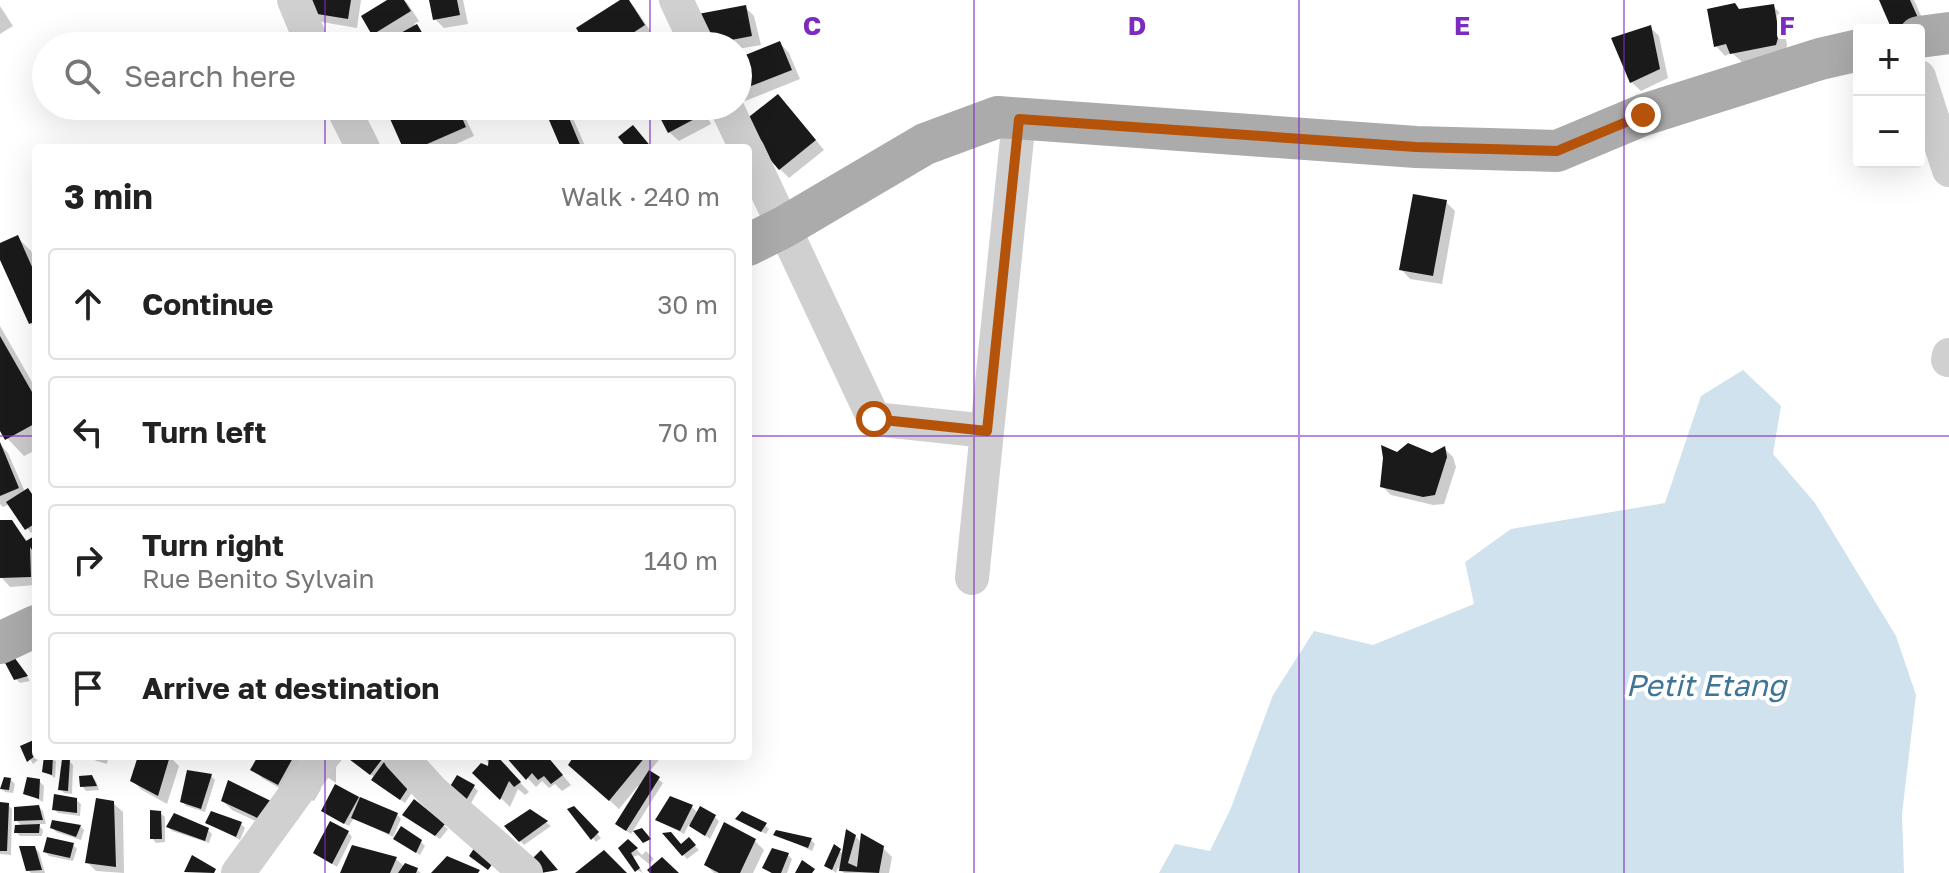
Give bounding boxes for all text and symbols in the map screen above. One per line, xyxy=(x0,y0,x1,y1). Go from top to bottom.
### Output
text: C xyxy=(803,10,821,41)
text: D xyxy=(1128,10,1146,41)
text: E xyxy=(1454,10,1470,41)
text: F xyxy=(1779,10,1795,41)
map controls xyxy=(1853,24,1925,168)
button: + xyxy=(1853,24,1925,96)
search box xyxy=(32,32,752,120)
icon: search xyxy=(60,54,104,98)
text: Search here xyxy=(124,58,296,94)
button: − xyxy=(1853,96,1925,168)
route end xyxy=(1625,97,1661,133)
text: 3 min xyxy=(64,176,153,216)
text: Walk · 240 m xyxy=(561,181,720,212)
icon: ahead xyxy=(66,282,110,326)
text: Continue xyxy=(142,286,273,322)
text: 30 m xyxy=(657,289,718,320)
route start xyxy=(856,401,892,437)
icon: left xyxy=(66,410,110,454)
text: Turn left xyxy=(142,414,267,450)
text: 70 m xyxy=(659,417,718,448)
text: Turn right xyxy=(142,527,284,563)
icon: right xyxy=(66,538,110,582)
text: 140 m xyxy=(644,545,718,576)
text: Rue Benito Sylvain xyxy=(142,563,375,594)
icon: arrive xyxy=(66,666,110,710)
water label: Petit Etang xyxy=(1626,667,1789,703)
text: Arrive at destination xyxy=(142,670,439,706)

